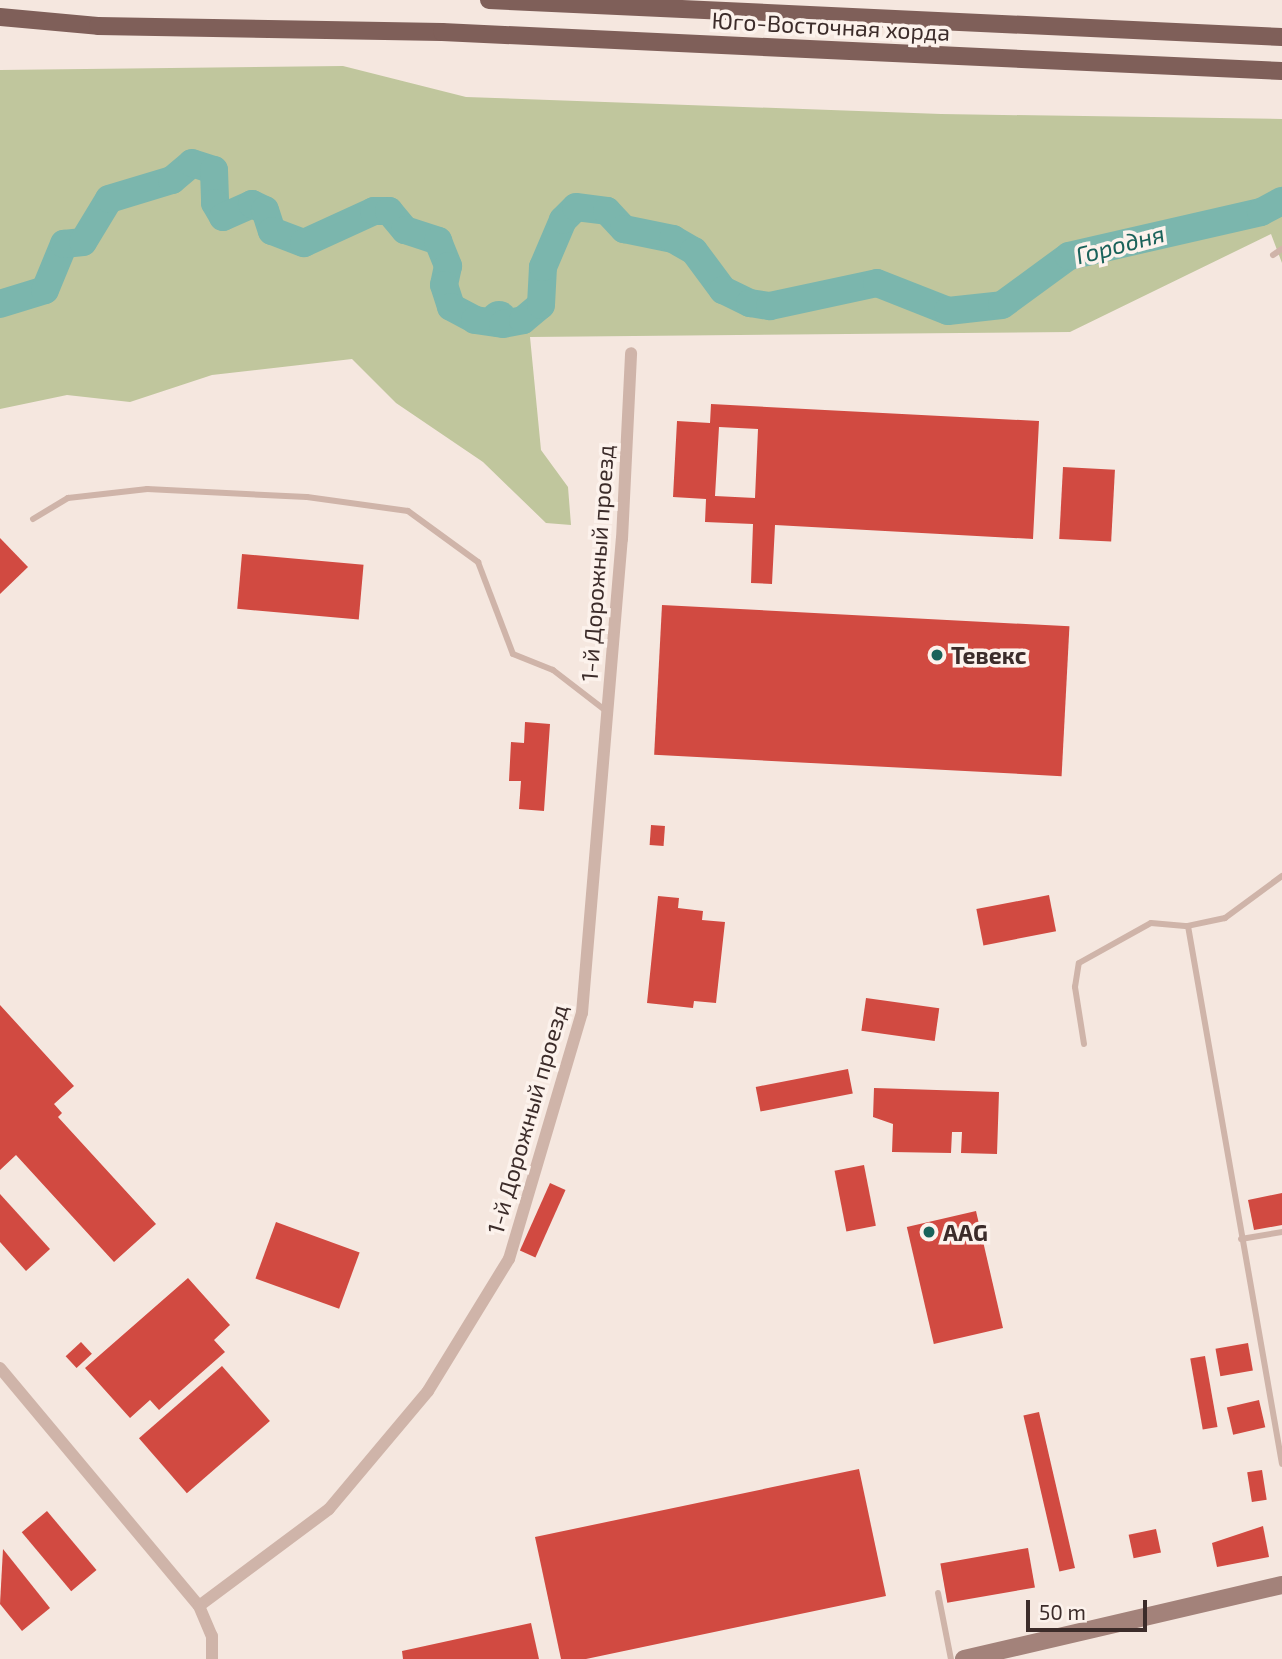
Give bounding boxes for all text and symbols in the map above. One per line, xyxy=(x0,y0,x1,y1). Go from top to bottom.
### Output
street label: Юго-Восточная хорда xyxy=(711,6,951,46)
water label: Городня xyxy=(1072,218,1168,270)
street label: 1-й Дорожный проезд xyxy=(575,444,619,682)
place label: Тевекс xyxy=(951,641,1026,669)
marker: Тевекс xyxy=(929,647,945,663)
street label: 1-й Дорожный проезд xyxy=(481,1001,573,1237)
place label: AAG xyxy=(943,1218,988,1246)
marker: AAG xyxy=(921,1224,937,1240)
scale bar xyxy=(1030,1586,1151,1630)
text: 50 m xyxy=(1039,1599,1086,1624)

